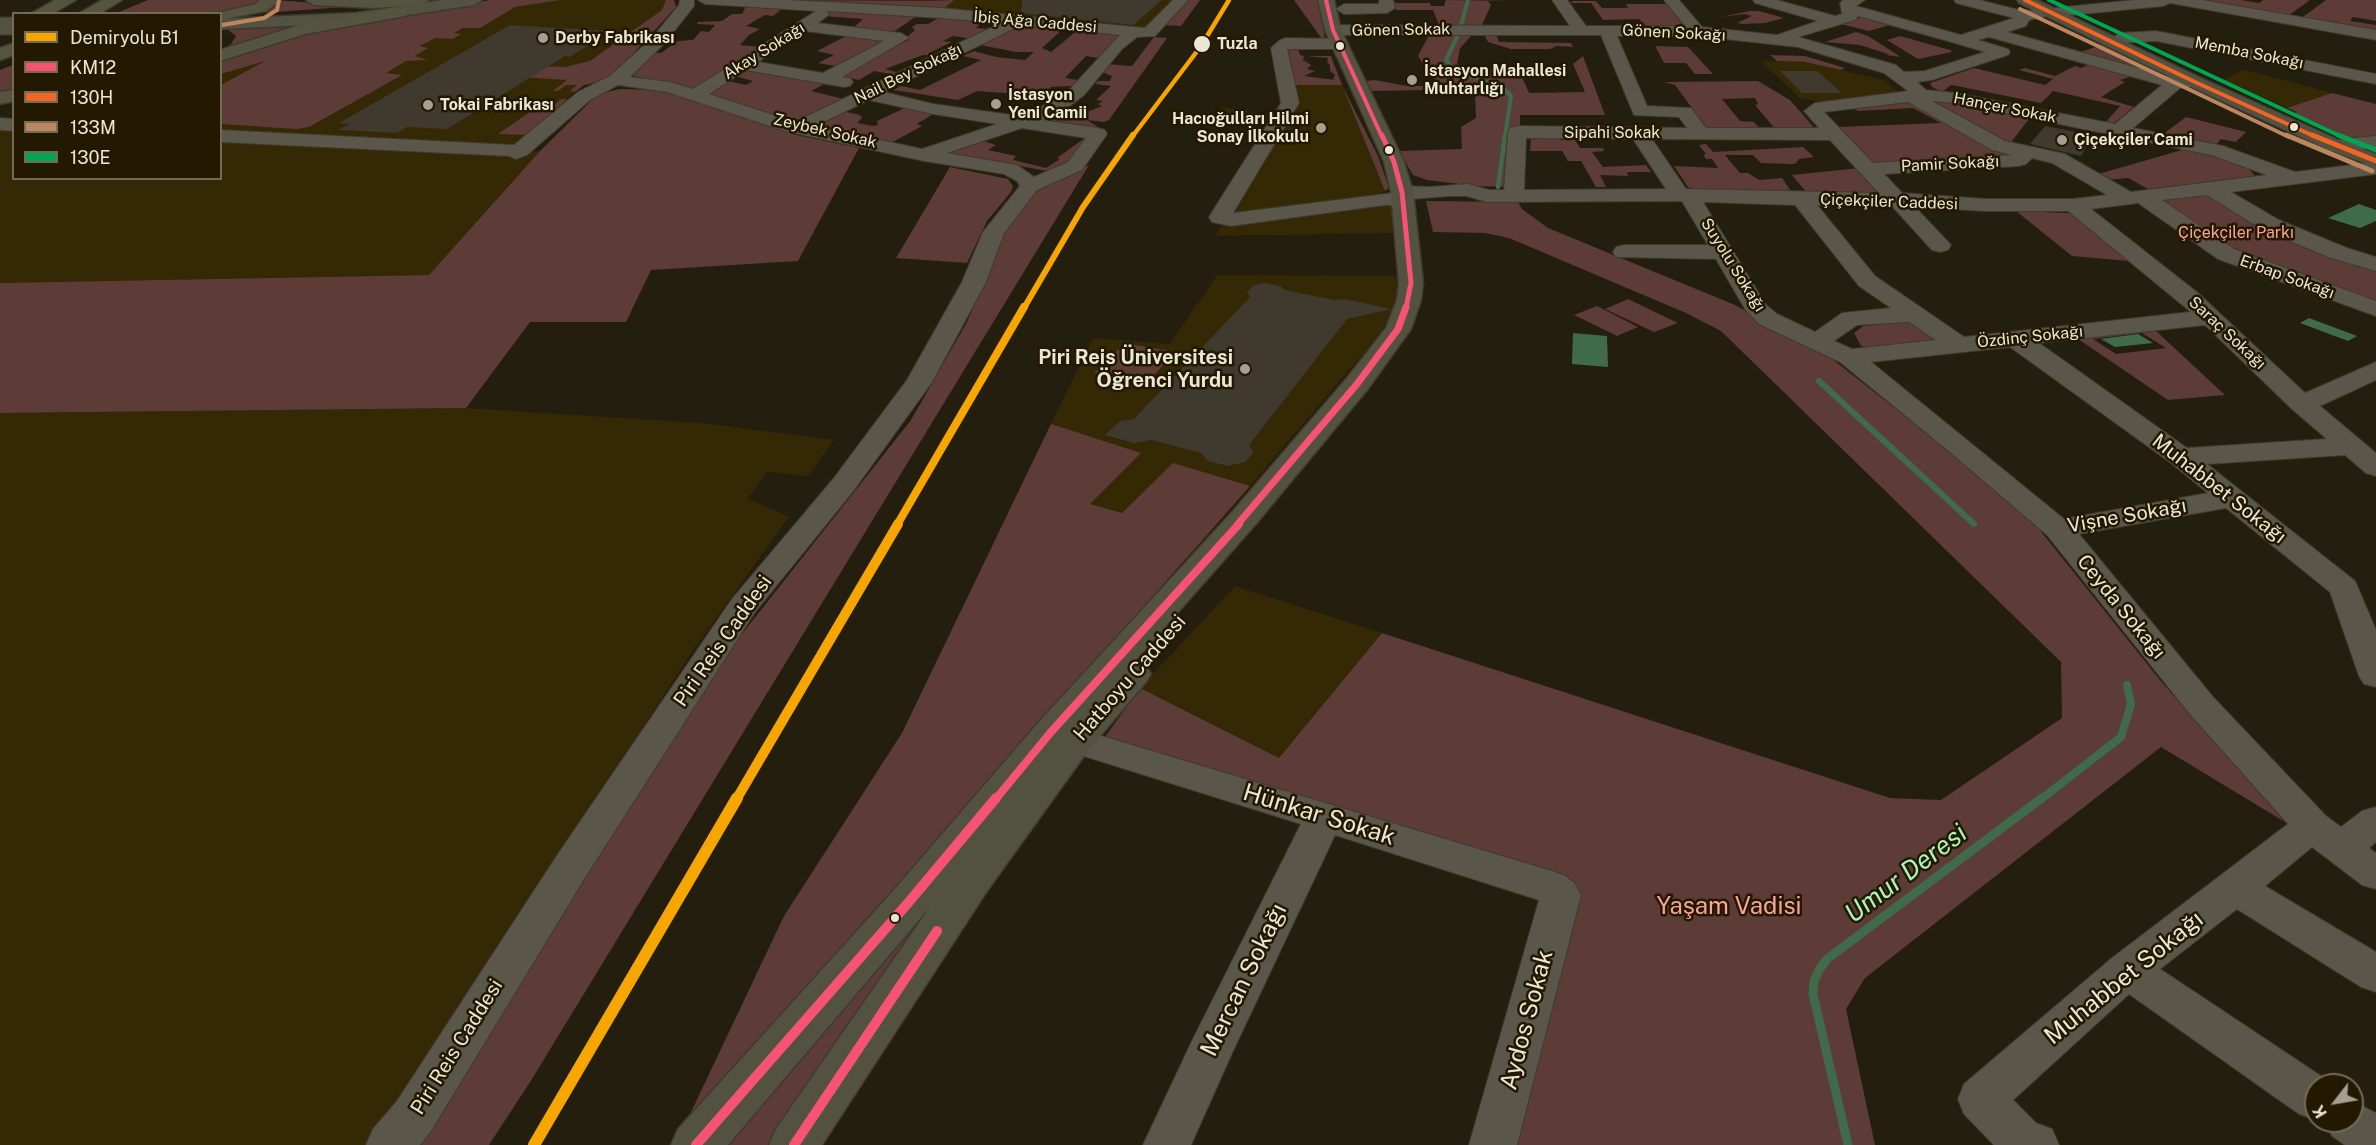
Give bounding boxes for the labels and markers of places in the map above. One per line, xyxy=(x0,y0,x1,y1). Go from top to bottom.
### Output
place label: Derby Fabrikası xyxy=(555,28,674,48)
marker: Derby Fabrikası xyxy=(536,31,550,45)
marker: Tuzla xyxy=(1192,34,1212,54)
place label: Tuzla xyxy=(1217,34,1258,54)
unlabelled marker xyxy=(1334,40,1346,52)
place label: İstasyon Mahallesi Muhtarlığı xyxy=(1424,61,1566,99)
marker: İstasyon Mahallesi Muhtarlığı xyxy=(1405,73,1419,87)
place label: İstasyon Yeni Camii xyxy=(1008,85,1087,123)
place label: Tokai Fabrikası xyxy=(440,95,554,115)
marker: İstasyon Yeni Camii xyxy=(989,97,1003,111)
marker: Tokai Fabrikası xyxy=(421,98,435,112)
place label: Hacıoğulları Hilmi Sonay İlkokulu xyxy=(1172,109,1309,147)
marker: Hacıoğulları Hilmi Sonay İlkokulu xyxy=(1314,121,1328,135)
unlabelled marker xyxy=(2288,121,2300,133)
place label: Çiçekçiler Cami xyxy=(2074,130,2193,150)
marker: Çiçekçiler Cami xyxy=(2055,133,2069,147)
unlabelled marker xyxy=(1383,144,1395,156)
place label: Piri Reis Üniversitesi Öğrenci Yurdu xyxy=(1038,346,1233,393)
marker: Piri Reis Üniversitesi Öğrenci Yurdu xyxy=(1238,362,1252,376)
unlabelled marker xyxy=(889,912,901,924)

